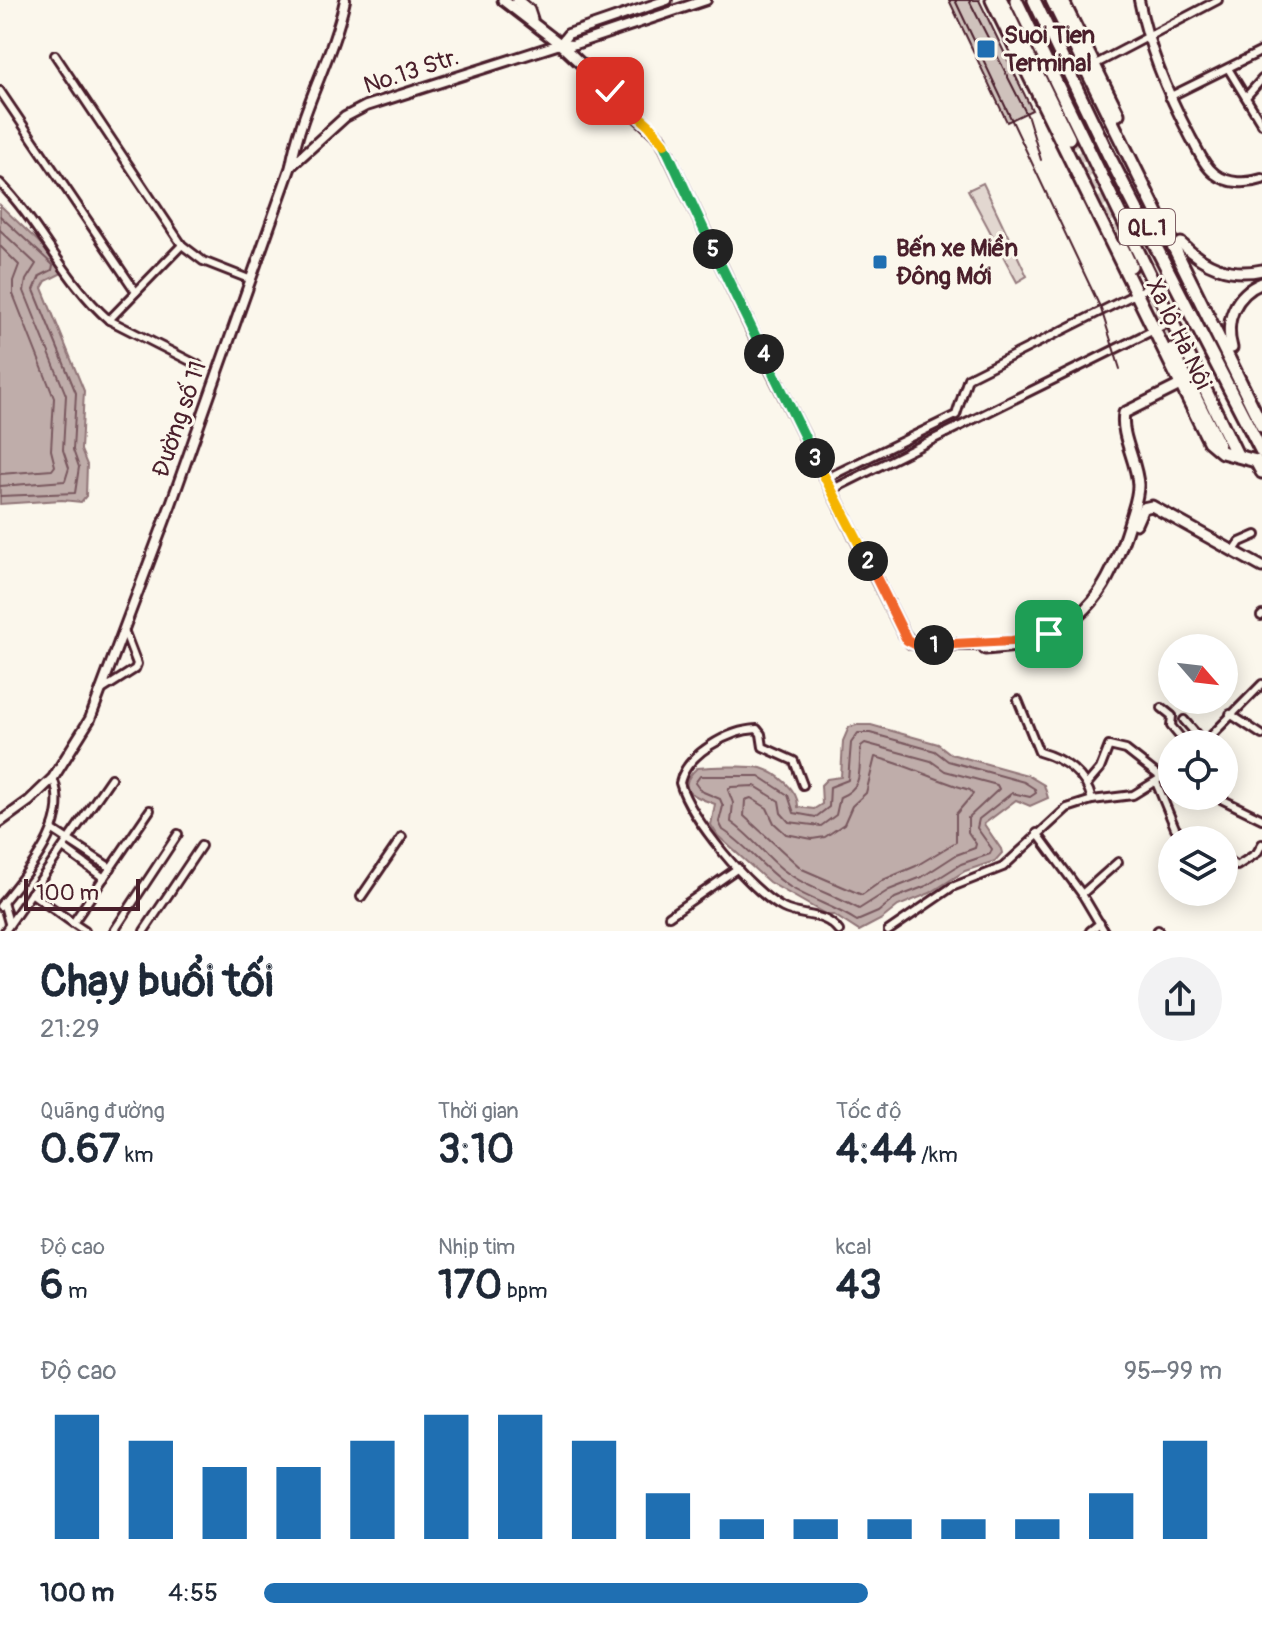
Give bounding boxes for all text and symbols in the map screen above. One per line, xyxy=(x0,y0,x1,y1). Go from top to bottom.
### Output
place label: Suoi Tien Terminal xyxy=(1003,21,1095,78)
marker: Suoi Tien Terminal xyxy=(975,38,997,60)
street label: No.13 Str. xyxy=(360,42,462,100)
pin xyxy=(576,57,644,125)
icon: check xyxy=(588,69,632,113)
road number: QL.1 xyxy=(1119,209,1175,245)
pin: 5 xyxy=(693,229,733,269)
place label: Bến xe Miền Đông Mới xyxy=(896,234,1018,291)
text: 5 xyxy=(707,235,719,263)
marker: Bến xe Miền Đông Mới xyxy=(871,253,889,271)
street label: Xa lộ Hà Nội xyxy=(1139,274,1218,394)
pin: 4 xyxy=(744,334,784,374)
text: 4 xyxy=(758,340,770,368)
street label: Đường số 11 xyxy=(146,357,213,481)
pin: 3 xyxy=(795,438,835,478)
text: 3 xyxy=(809,444,821,472)
pin: 2 xyxy=(848,541,888,581)
text: 2 xyxy=(862,547,874,575)
pin xyxy=(1015,600,1083,668)
icon: arrive xyxy=(1027,612,1071,656)
pin: 1 xyxy=(914,625,954,665)
text: 1 xyxy=(930,631,938,659)
north arrow xyxy=(1158,634,1238,714)
map controls xyxy=(1158,634,1238,906)
button: locate xyxy=(1158,730,1238,810)
button: layers xyxy=(1158,826,1238,906)
scale bar xyxy=(24,875,140,911)
text: 100 m xyxy=(36,879,99,907)
text: Chạy buổi tối xyxy=(40,955,273,1010)
button: share xyxy=(1138,957,1222,1041)
text: 21:29 xyxy=(40,1013,100,1045)
text: Quãng đường xyxy=(40,1097,165,1125)
text: Thời gian xyxy=(438,1097,519,1125)
text: Tốc độ xyxy=(836,1097,901,1125)
text: 0.67 xyxy=(40,1125,120,1174)
text: 3:10 xyxy=(438,1125,514,1174)
text: 4:44 xyxy=(836,1125,916,1174)
text: km xyxy=(120,1141,154,1169)
text: /km xyxy=(916,1141,958,1169)
text: Độ cao xyxy=(40,1233,105,1261)
text: Nhịp tim xyxy=(438,1233,515,1261)
text: kcal xyxy=(836,1233,872,1261)
text: 6 xyxy=(40,1261,63,1310)
text: 170 xyxy=(438,1261,502,1310)
text: 43 xyxy=(836,1261,882,1310)
text: m xyxy=(63,1277,88,1305)
text: bpm xyxy=(502,1277,548,1305)
text: Độ cao xyxy=(40,1355,117,1387)
text: 95–99 m xyxy=(1124,1355,1222,1387)
text: 100 m xyxy=(40,1577,114,1609)
text: 4:55 xyxy=(168,1577,218,1609)

